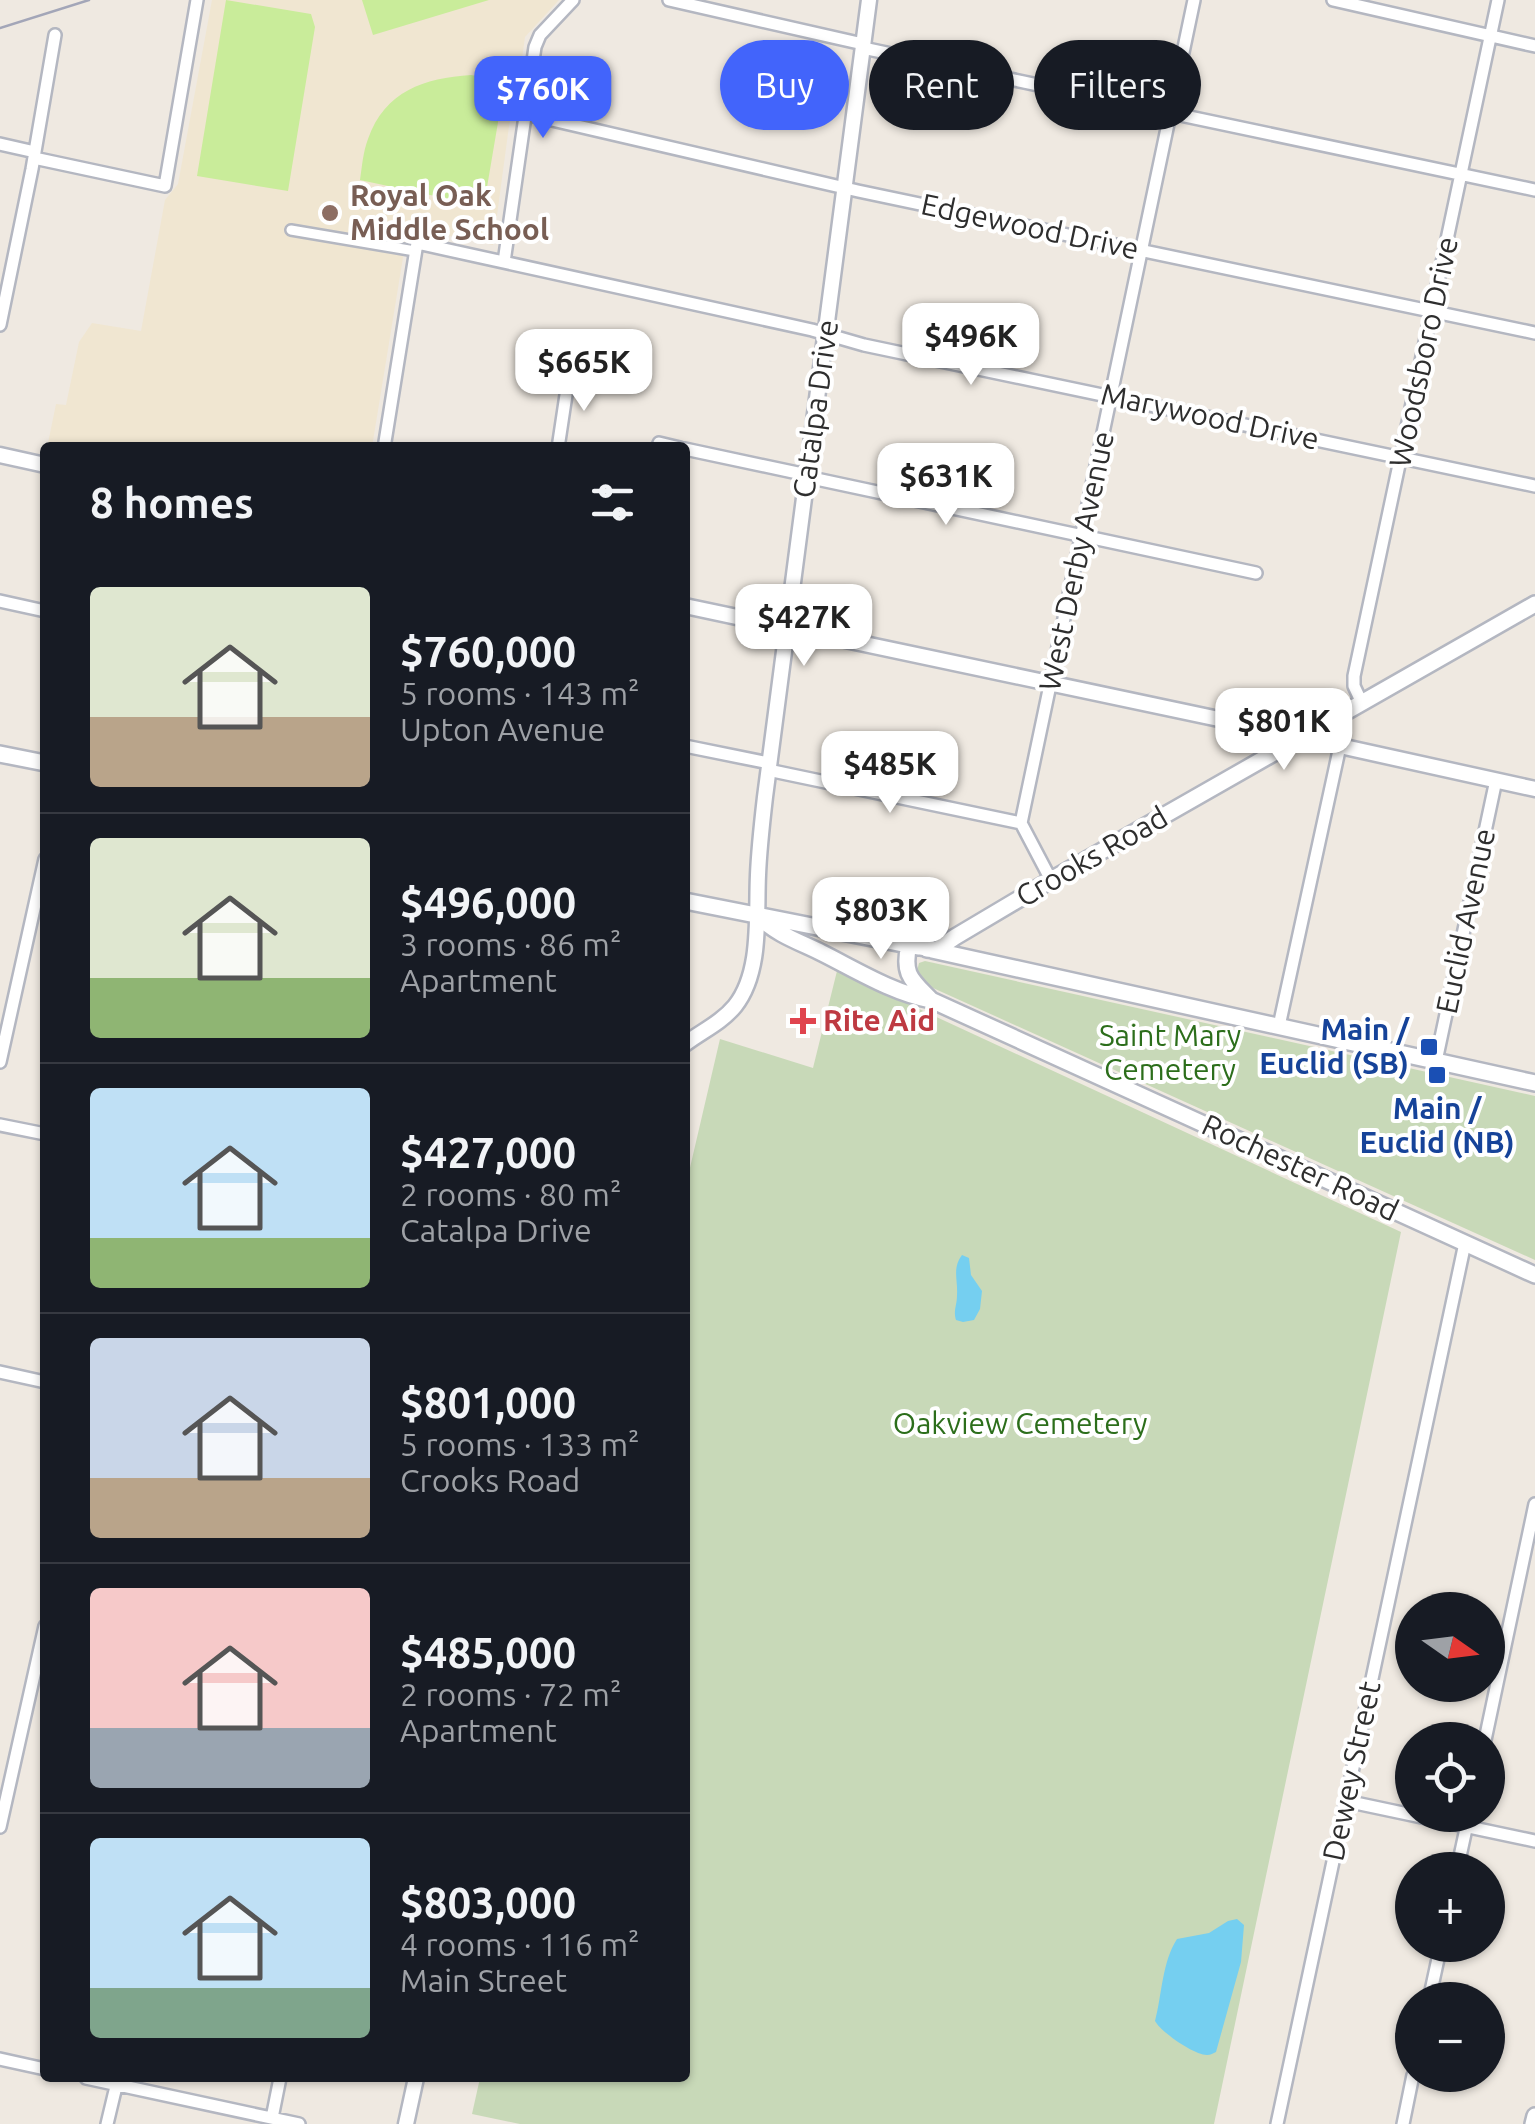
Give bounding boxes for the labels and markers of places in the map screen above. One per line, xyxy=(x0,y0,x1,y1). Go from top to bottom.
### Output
pin: $760K xyxy=(473,56,613,141)
place label: Royal Oak Middle School xyxy=(350,178,549,246)
marker: Royal Oak Middle School xyxy=(319,202,341,224)
pin: $496K xyxy=(901,303,1041,388)
pin: $665K xyxy=(514,329,654,414)
pin: $631K xyxy=(876,443,1016,528)
pin: $427K xyxy=(734,584,874,669)
pin: $801K xyxy=(1214,688,1354,773)
pin: $485K xyxy=(820,731,960,816)
pin: $803K xyxy=(811,877,951,962)
place label: Rite Aid xyxy=(823,1003,935,1037)
marker: Rite Aid xyxy=(792,1010,814,1032)
place label: Main / Euclid (SB) xyxy=(1259,1012,1410,1080)
marker: Main / Euclid (SB) xyxy=(1418,1036,1440,1058)
marker: Main / Euclid (NB) xyxy=(1426,1064,1448,1086)
place label: Main / Euclid (NB) xyxy=(1359,1091,1515,1159)

